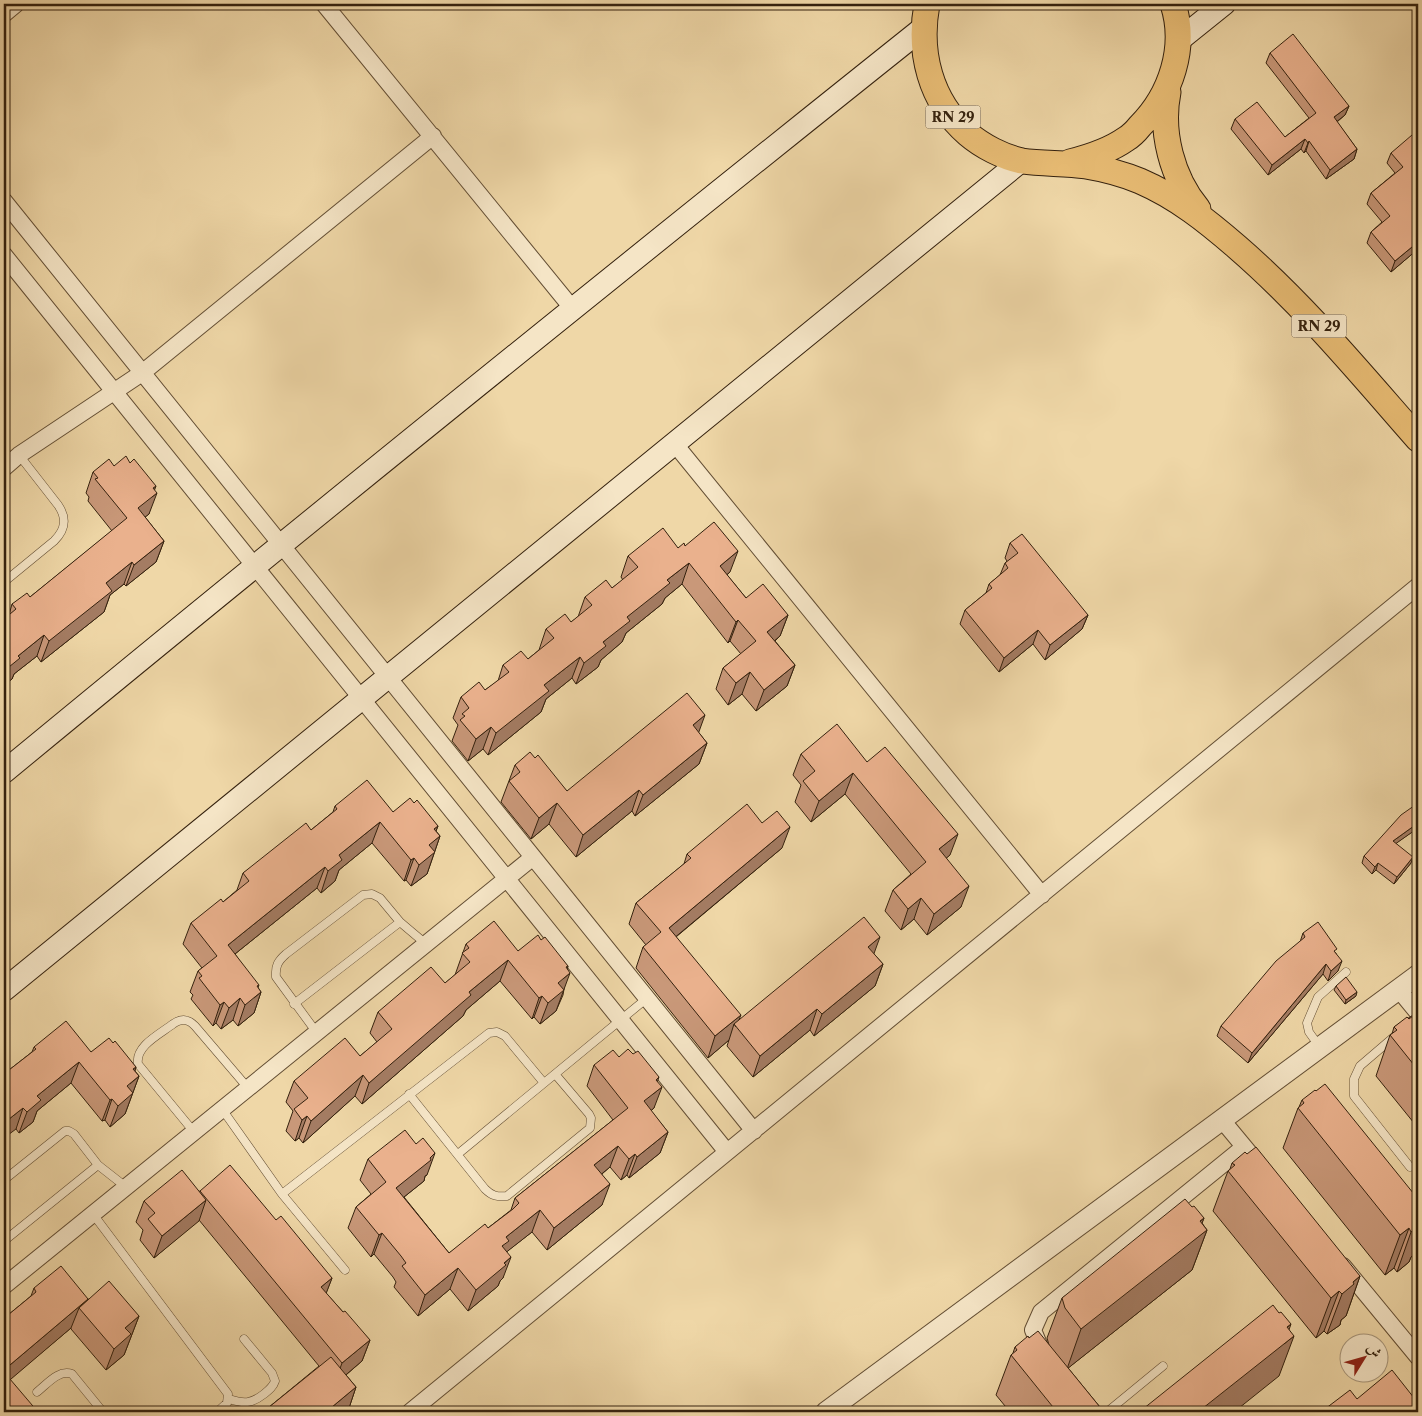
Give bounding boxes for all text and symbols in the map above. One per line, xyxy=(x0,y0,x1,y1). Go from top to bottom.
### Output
road number: RN 29 xyxy=(926,105,980,128)
road number: RN 29 xyxy=(1292,314,1346,338)
north arrow xyxy=(1340,1334,1390,1384)
text: ش xyxy=(1363,1339,1386,1361)

